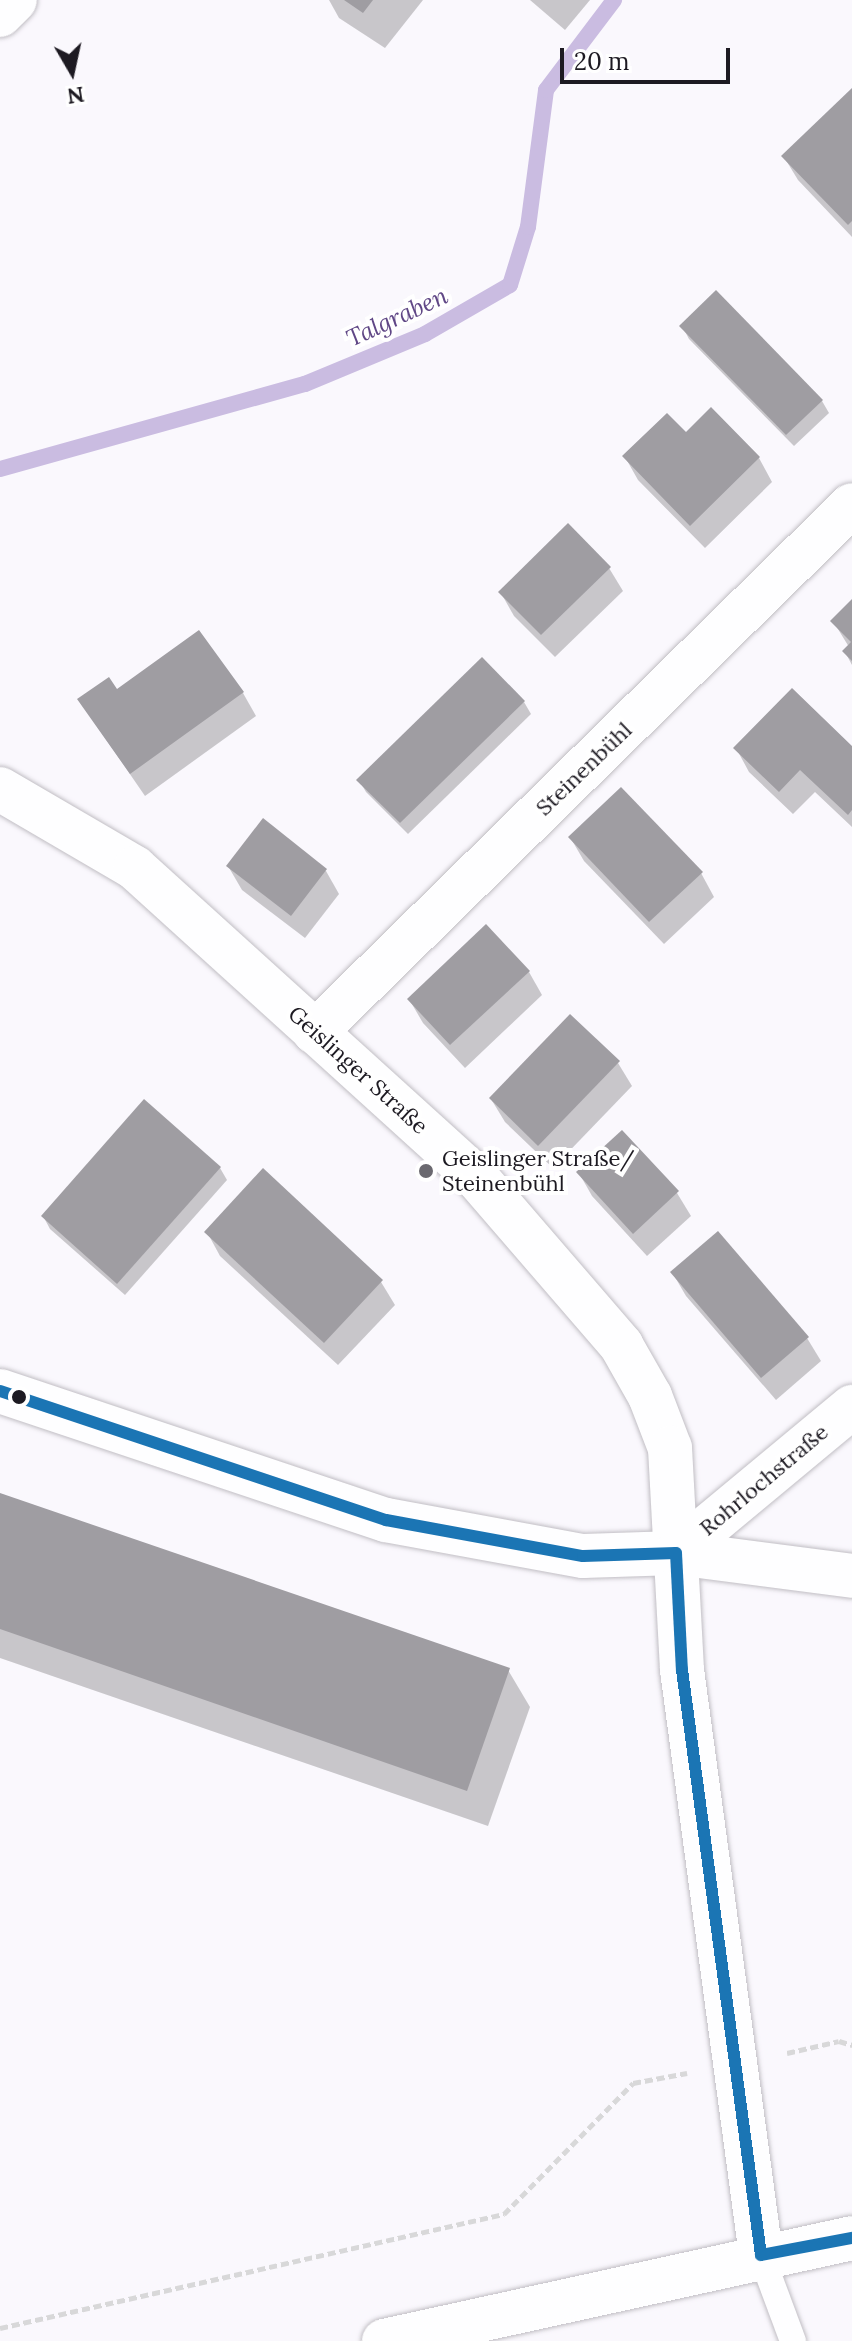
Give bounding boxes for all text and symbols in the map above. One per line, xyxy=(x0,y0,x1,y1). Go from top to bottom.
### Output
north arrow xyxy=(32,32,112,112)
scale bar xyxy=(564,32,734,82)
text: 20 m xyxy=(574,46,630,77)
text: N xyxy=(65,81,86,111)
water label: Talgraben xyxy=(342,281,452,353)
street label: Steinenbühl xyxy=(531,717,637,821)
street label: Geislinger Straße xyxy=(283,1001,433,1139)
place label: Geislinger Straße/ Steinenbühl xyxy=(442,1145,635,1196)
marker: Geislinger Straße/ Steinenbühl xyxy=(417,1162,435,1180)
unlabelled marker xyxy=(11,1389,27,1405)
street label: Rohrlochstraße xyxy=(695,1419,833,1541)

